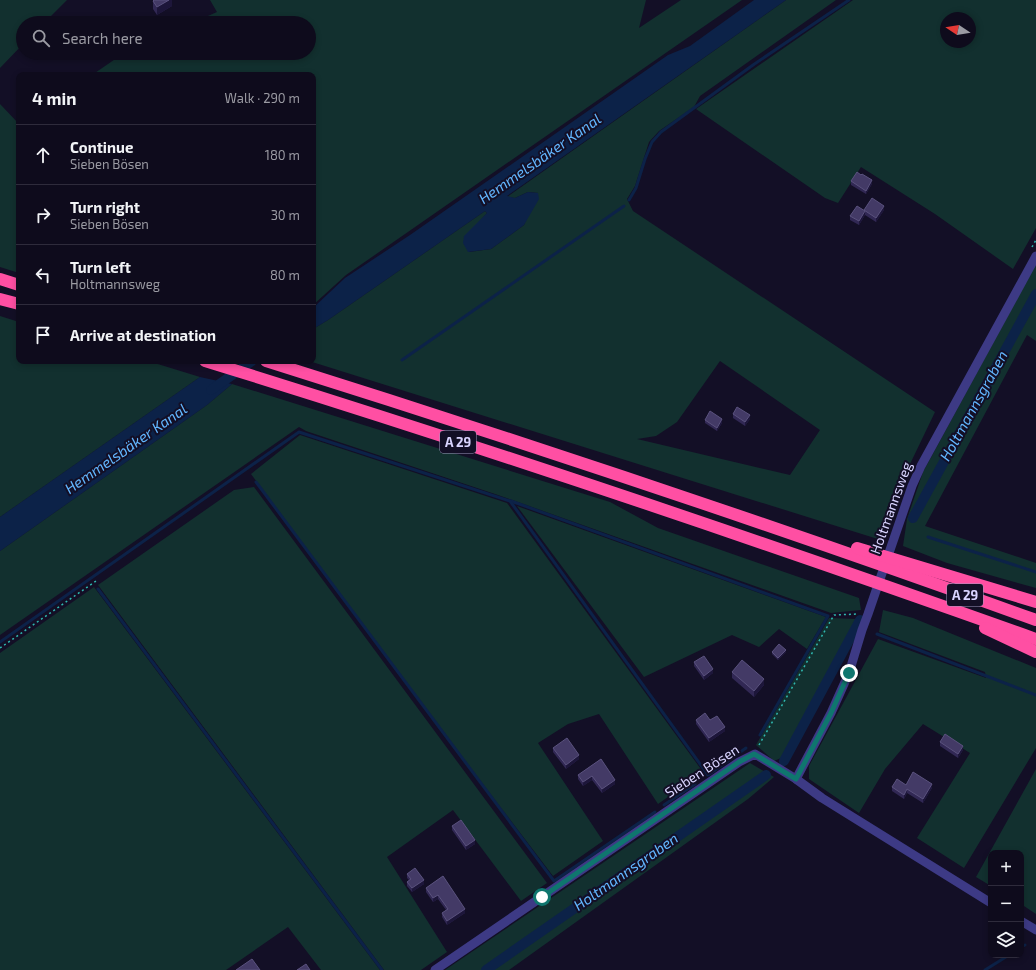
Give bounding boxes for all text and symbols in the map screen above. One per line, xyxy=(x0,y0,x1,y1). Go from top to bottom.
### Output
north arrow xyxy=(940,12,976,48)
search box xyxy=(16,16,316,60)
icon: search xyxy=(30,27,52,49)
text: Search here xyxy=(62,29,143,47)
text: 4 min xyxy=(32,88,76,108)
text: Walk · 290 m xyxy=(225,90,300,106)
water label: Hemmelsbäker Kanal xyxy=(475,109,604,207)
text: Continue xyxy=(70,138,133,156)
icon: ahead xyxy=(32,144,54,166)
text: 180 m xyxy=(265,147,300,163)
text: Sieben Bösen xyxy=(70,156,149,172)
text: Turn right xyxy=(70,198,140,216)
icon: right xyxy=(32,204,54,226)
text: 30 m xyxy=(271,207,300,223)
text: Sieben Bösen xyxy=(70,216,149,232)
text: Turn left xyxy=(70,258,131,276)
icon: left xyxy=(32,264,54,286)
text: 80 m xyxy=(270,267,300,283)
text: Holtmannsweg xyxy=(70,276,160,292)
icon: arrive xyxy=(32,324,54,346)
text: Arrive at destination xyxy=(70,326,216,344)
water label: Holtmannsgraben xyxy=(935,347,1011,464)
water label: Hemmelsbäker Kanal xyxy=(61,399,190,497)
road number: A 29 xyxy=(440,431,476,453)
street label: Holtmannsweg xyxy=(866,459,915,556)
road number: A 29 xyxy=(947,584,983,606)
route end xyxy=(840,664,858,682)
street label: Sieben Bösen xyxy=(661,740,742,801)
water label: Holtmannsgraben xyxy=(570,828,681,914)
map controls xyxy=(988,850,1024,958)
button: + xyxy=(988,850,1024,886)
button: − xyxy=(988,886,1024,922)
route start xyxy=(533,888,551,906)
button: layers xyxy=(988,922,1024,958)

